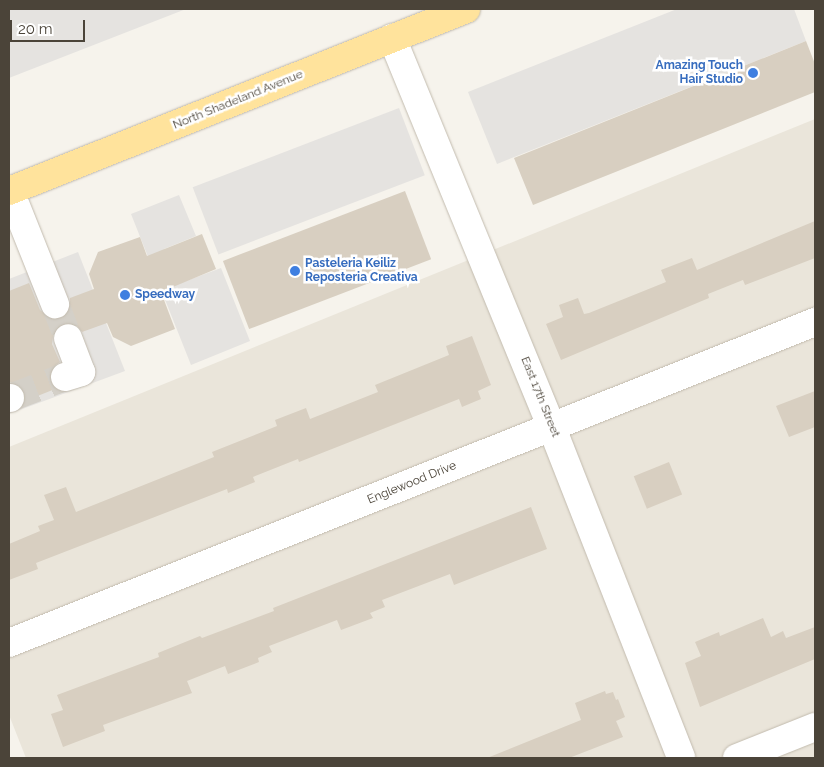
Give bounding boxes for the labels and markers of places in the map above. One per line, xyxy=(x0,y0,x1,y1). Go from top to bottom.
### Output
place label: Amazing Touch Hair Studio xyxy=(655,59,743,87)
marker: Amazing Touch Hair Studio xyxy=(747,67,759,79)
place label: Pasteleria Keiliz Reposteria Creativa xyxy=(305,257,418,285)
marker: Pasteleria Keiliz Reposteria Creativa xyxy=(289,265,301,277)
place label: Speedway xyxy=(135,288,195,302)
marker: Speedway xyxy=(119,289,131,301)

